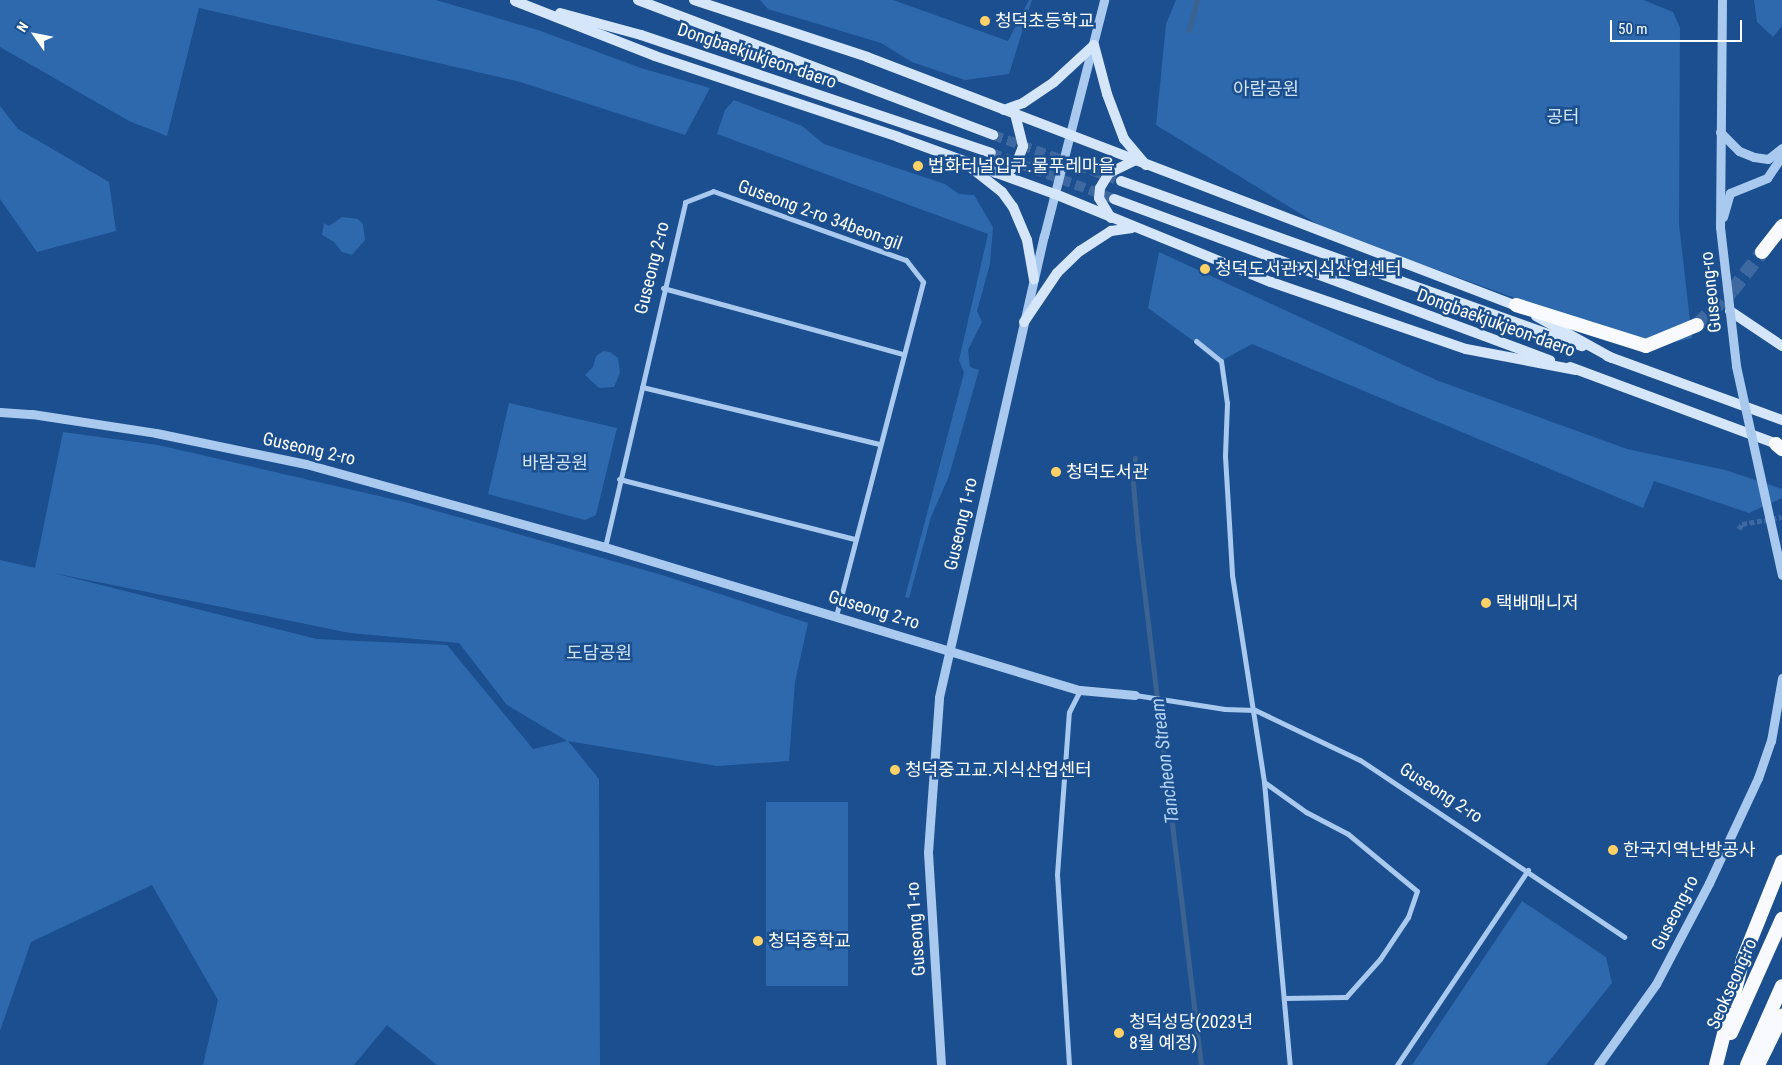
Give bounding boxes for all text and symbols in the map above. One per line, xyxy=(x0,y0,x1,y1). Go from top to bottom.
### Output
north arrow xyxy=(10,10,60,60)
place label: 청덕초등학교 xyxy=(995,10,1094,32)
scale bar xyxy=(1612,10,1744,42)
marker: 청덕초등학교 xyxy=(979,15,991,27)
text: N xyxy=(13,19,31,35)
street label: Dongbaekjukjeon-daero xyxy=(675,19,839,93)
text: 50 m xyxy=(1618,20,1648,38)
park label: 아람공원 xyxy=(1233,78,1299,100)
park label: 공터 xyxy=(1546,106,1580,128)
place label: 법화터널입구.물푸레마을 xyxy=(928,155,1115,177)
marker: 법화터널입구.물푸레마을 xyxy=(912,160,924,172)
street label: Guseong 2-ro 34beon-gil xyxy=(735,175,905,255)
street label: Guseong 2-ro xyxy=(630,220,674,316)
street label: Guseong-ro xyxy=(1696,250,1726,334)
place label: 청덕도서관.지식산업센터 xyxy=(1215,258,1402,280)
marker: 청덕도서관.지식산업센터 xyxy=(1199,263,1211,275)
street label: Dongbaekjukjeon-daero xyxy=(1414,284,1578,362)
street label: Guseong 2-ro xyxy=(261,428,357,470)
park label: 바람공원 xyxy=(522,452,588,474)
place label: 청덕도서관 xyxy=(1066,461,1149,483)
marker: 청덕도서관 xyxy=(1050,466,1062,478)
street label: Guseong 1-ro xyxy=(940,476,982,572)
street label: Guseong 2-ro xyxy=(826,586,922,634)
place label: 택배매니저 xyxy=(1496,592,1579,614)
marker: 택배매니저 xyxy=(1480,597,1492,609)
park label: 도담공원 xyxy=(566,642,632,664)
water label: Tancheon Stream xyxy=(1146,697,1184,825)
street label: Guseong 2-ro xyxy=(1396,758,1486,828)
place label: 청덕중고교.지식산업센터 xyxy=(905,759,1092,781)
marker: 청덕중고교.지식산업센터 xyxy=(889,764,901,776)
place label: 한국지역난방공사 xyxy=(1623,839,1755,861)
marker: 한국지역난방공사 xyxy=(1607,844,1619,856)
street label: Guseong-ro xyxy=(1647,872,1703,954)
street label: Guseong 1-ro xyxy=(902,881,930,977)
place label: 청덕중학교 xyxy=(768,930,851,952)
marker: 청덕중학교 xyxy=(752,935,764,947)
street label: Seokseong-ro xyxy=(1702,935,1762,1033)
place label: 청덕성당(2023년 8월 예정) xyxy=(1129,1012,1253,1054)
marker: 청덕성당(2023년 8월 예정) xyxy=(1113,1027,1125,1039)

